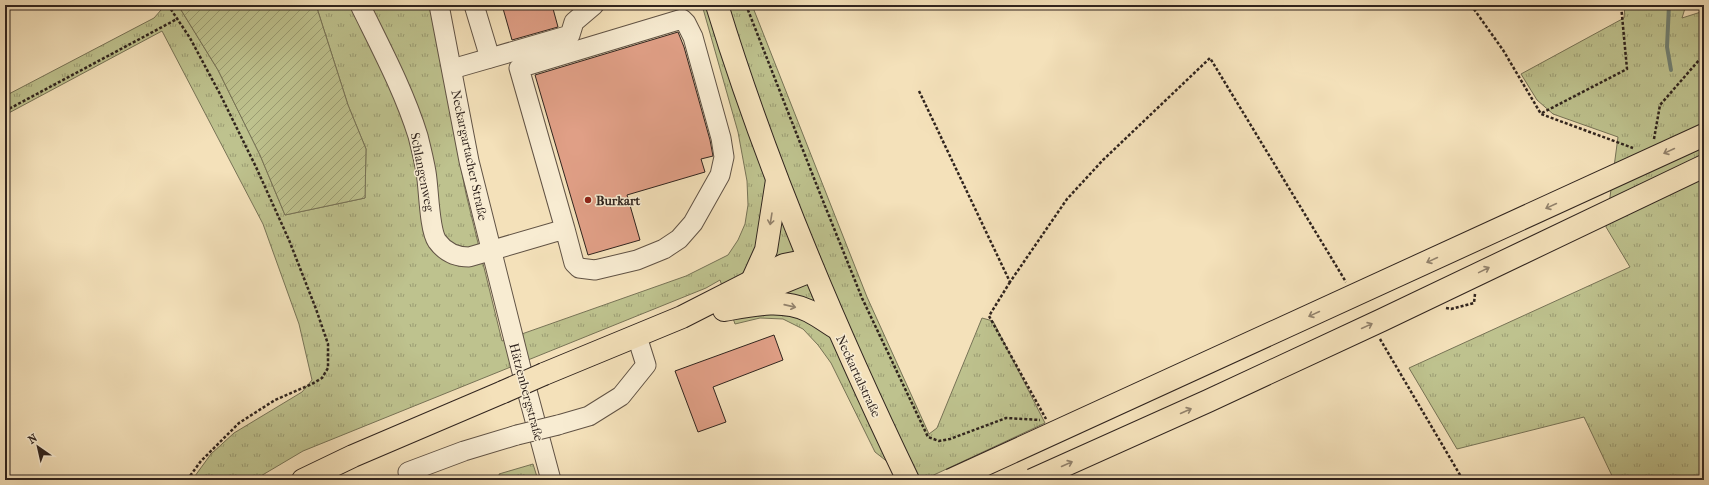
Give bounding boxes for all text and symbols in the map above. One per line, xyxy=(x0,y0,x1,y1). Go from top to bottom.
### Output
street label: Neckargartacher Straße xyxy=(448,88,491,222)
street label: Schlangenweg xyxy=(407,131,438,214)
one-way arrow xyxy=(1663,148,1675,155)
place label: Burkart xyxy=(596,193,640,208)
marker: Burkart xyxy=(583,195,593,205)
one-way arrow xyxy=(1545,203,1557,210)
one-way arrow xyxy=(767,212,775,225)
one-way arrow xyxy=(1427,257,1439,264)
one-way arrow xyxy=(1478,266,1490,273)
one-way arrow xyxy=(783,302,796,310)
one-way arrow xyxy=(1309,311,1321,318)
one-way arrow xyxy=(1361,322,1373,330)
street label: Neckartalstraße xyxy=(833,333,884,420)
street label: Hätzenbergstraße xyxy=(506,342,547,443)
one-way arrow xyxy=(1180,407,1192,414)
north arrow xyxy=(18,427,58,467)
text: N xyxy=(26,431,40,447)
one-way arrow xyxy=(1061,460,1073,467)

